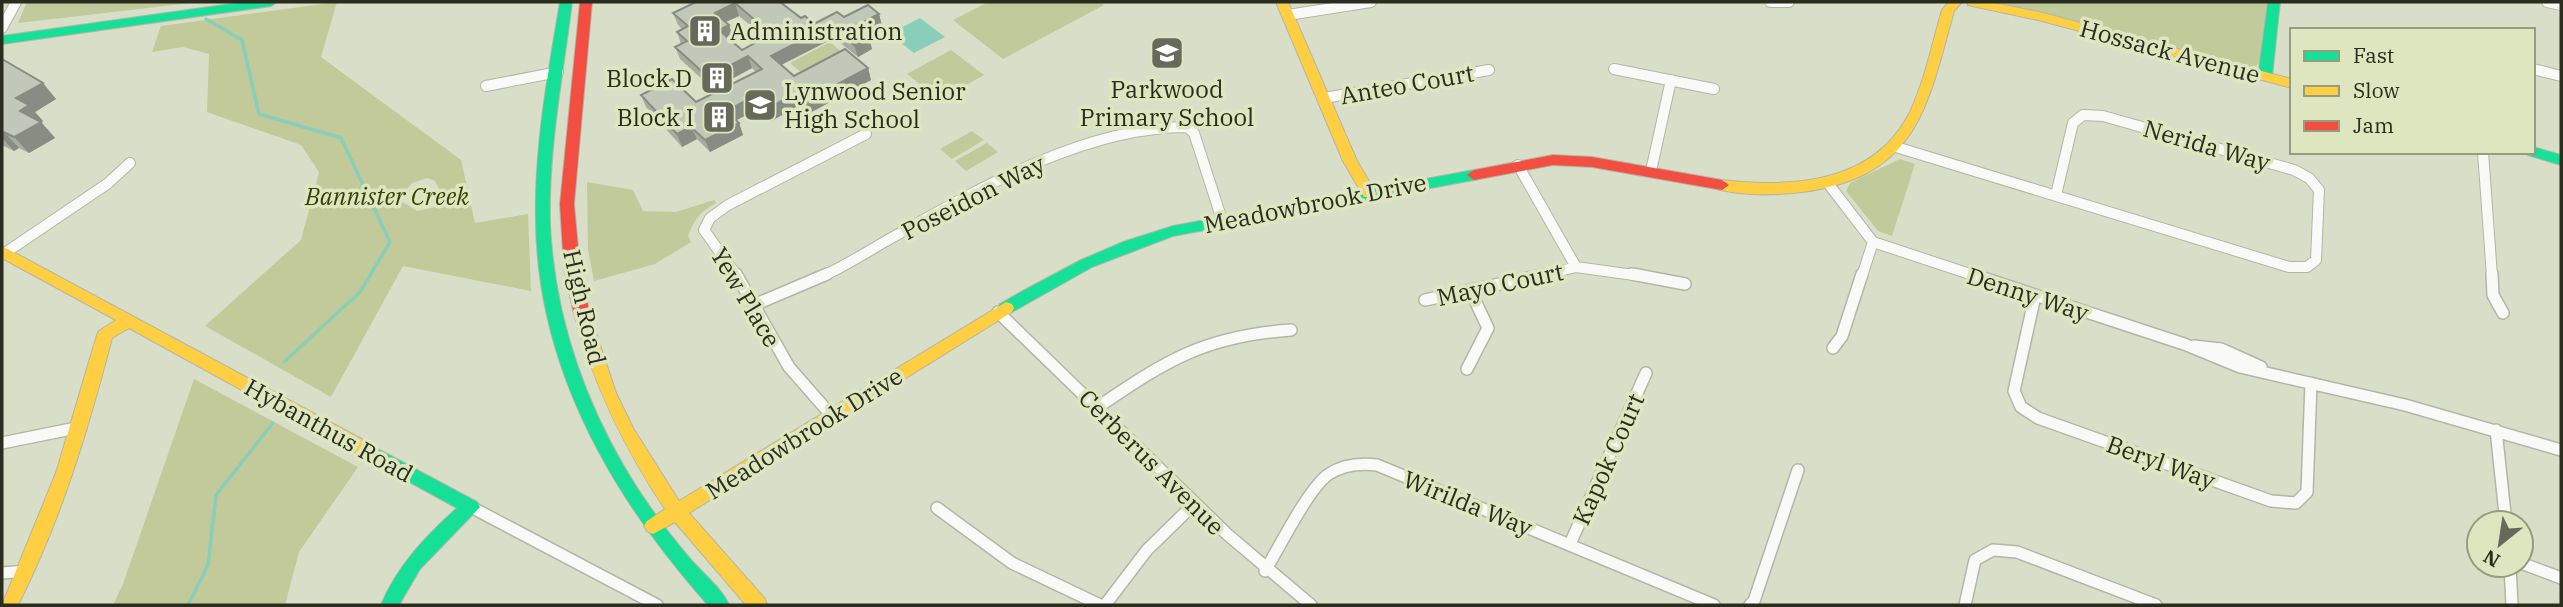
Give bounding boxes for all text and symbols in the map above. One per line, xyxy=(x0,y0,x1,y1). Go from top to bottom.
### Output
building icon: Administration xyxy=(686,12,724,50)
street label: Hossack Avenue xyxy=(2076,12,2264,90)
place label: Administration xyxy=(730,15,903,47)
legend xyxy=(2290,28,2535,154)
school or university icon: Parkwood Primary School xyxy=(1148,34,1186,72)
text: Fast xyxy=(2353,41,2394,69)
street label: Anteo Court xyxy=(1338,56,1476,112)
building icon: Block D xyxy=(698,59,736,97)
place label: Block D xyxy=(606,62,692,94)
place label: Parkwood Primary School xyxy=(1080,73,1254,133)
place label: Lynwood Senior High School xyxy=(784,75,966,135)
text: Slow xyxy=(2353,76,2400,104)
school or university icon: Lynwood Senior High School xyxy=(741,86,779,124)
building icon: Block I xyxy=(700,98,738,136)
place label: Block I xyxy=(617,101,694,133)
text: Jam xyxy=(2353,111,2394,139)
street label: Nerida Way xyxy=(2140,112,2274,178)
street label: Poseidon Way xyxy=(896,147,1050,247)
street label: Meadowbrook Drive xyxy=(1201,166,1429,240)
park label: Bannister Creek xyxy=(304,180,469,212)
street label: Yew Place xyxy=(704,241,788,353)
street label: High Road xyxy=(556,246,614,368)
street label: Mayo Court xyxy=(1434,255,1566,313)
street label: Denny Way xyxy=(1963,259,2093,329)
street label: Meadowbrook Drive xyxy=(700,359,908,507)
street label: Hybanthus Road xyxy=(239,371,419,489)
street label: Cerberus Avenue xyxy=(1072,382,1232,542)
street label: Kapok Court xyxy=(1565,388,1651,530)
street label: Beryl Way xyxy=(2102,428,2220,496)
street label: Wirilda Way xyxy=(1399,463,1537,543)
north arrow xyxy=(2465,509,2535,579)
text: N xyxy=(2479,545,2504,573)

